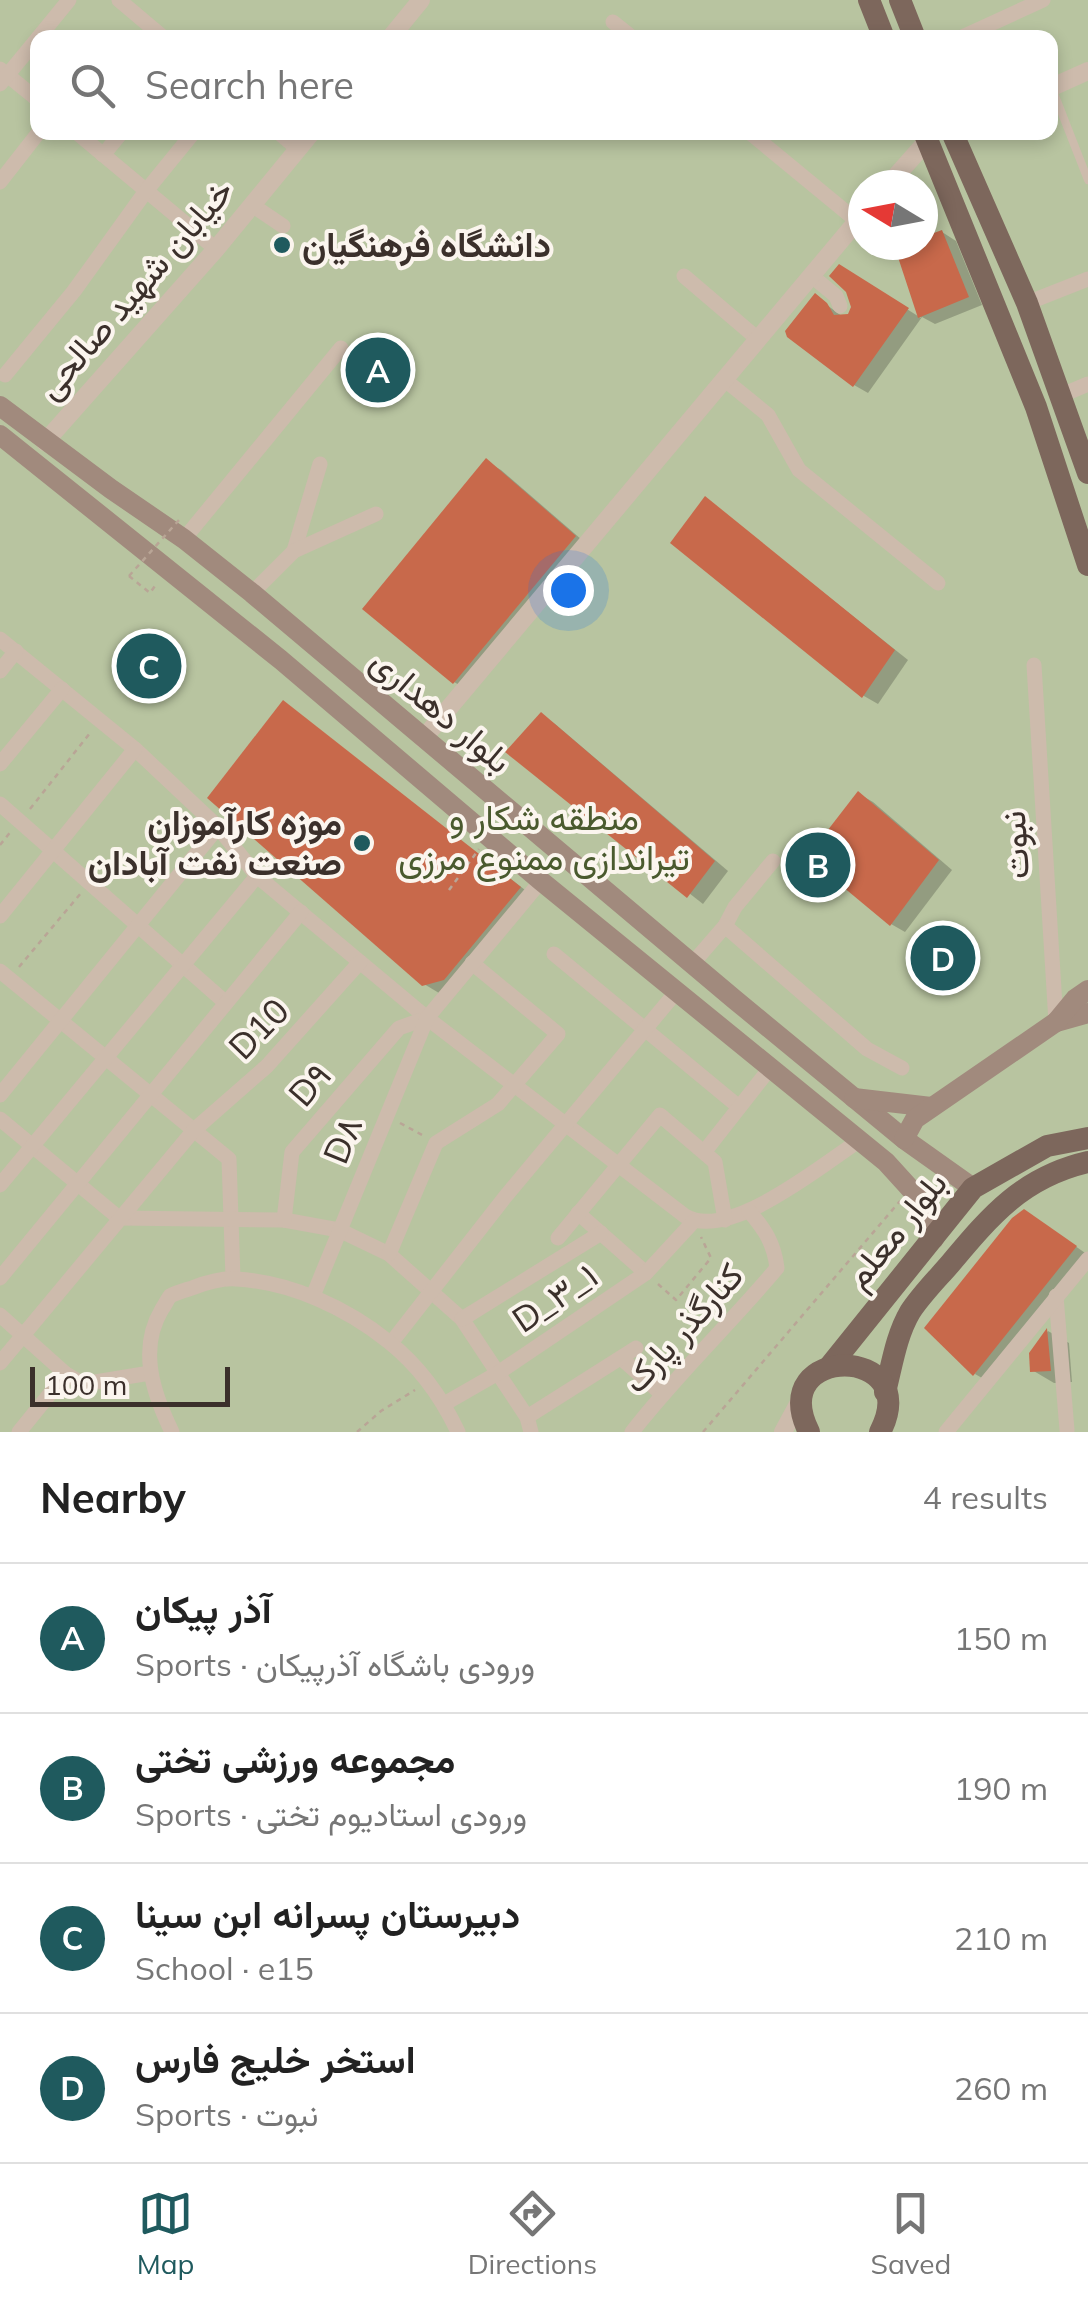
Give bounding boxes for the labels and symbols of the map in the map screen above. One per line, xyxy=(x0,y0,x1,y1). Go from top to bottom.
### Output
street label: خیابان شهید صالحی xyxy=(26,169,243,408)
north arrow xyxy=(848,170,938,260)
place label: دانشگاه فرهنگیان xyxy=(302,222,551,267)
marker: دانشگاه فرهنگیان xyxy=(271,234,293,256)
pin: A xyxy=(346,332,410,408)
your location xyxy=(543,565,594,616)
pin: C xyxy=(116,628,182,704)
street label: بلوار دهداری xyxy=(361,639,521,783)
park label: منطقه شکار و تیراندازی ممنوع مرزی xyxy=(398,795,690,882)
place label: موزه کارآموزان صنعت نفت آبادان xyxy=(88,800,342,884)
street label: نبوت xyxy=(990,809,1039,881)
pin: B xyxy=(786,828,850,902)
marker: موزه کارآموزان صنعت نفت آبادان xyxy=(351,832,373,854)
pin: D xyxy=(910,920,976,996)
street label: D10 xyxy=(219,989,298,1068)
street label: D۹ xyxy=(279,1054,340,1115)
street label: D۸ xyxy=(313,1110,371,1170)
street label: بلوار معلم xyxy=(835,1162,957,1298)
street label: D_۳_۱ xyxy=(503,1253,605,1342)
street label: کنارگذر پارک xyxy=(612,1253,754,1403)
scale bar xyxy=(30,1362,230,1406)

